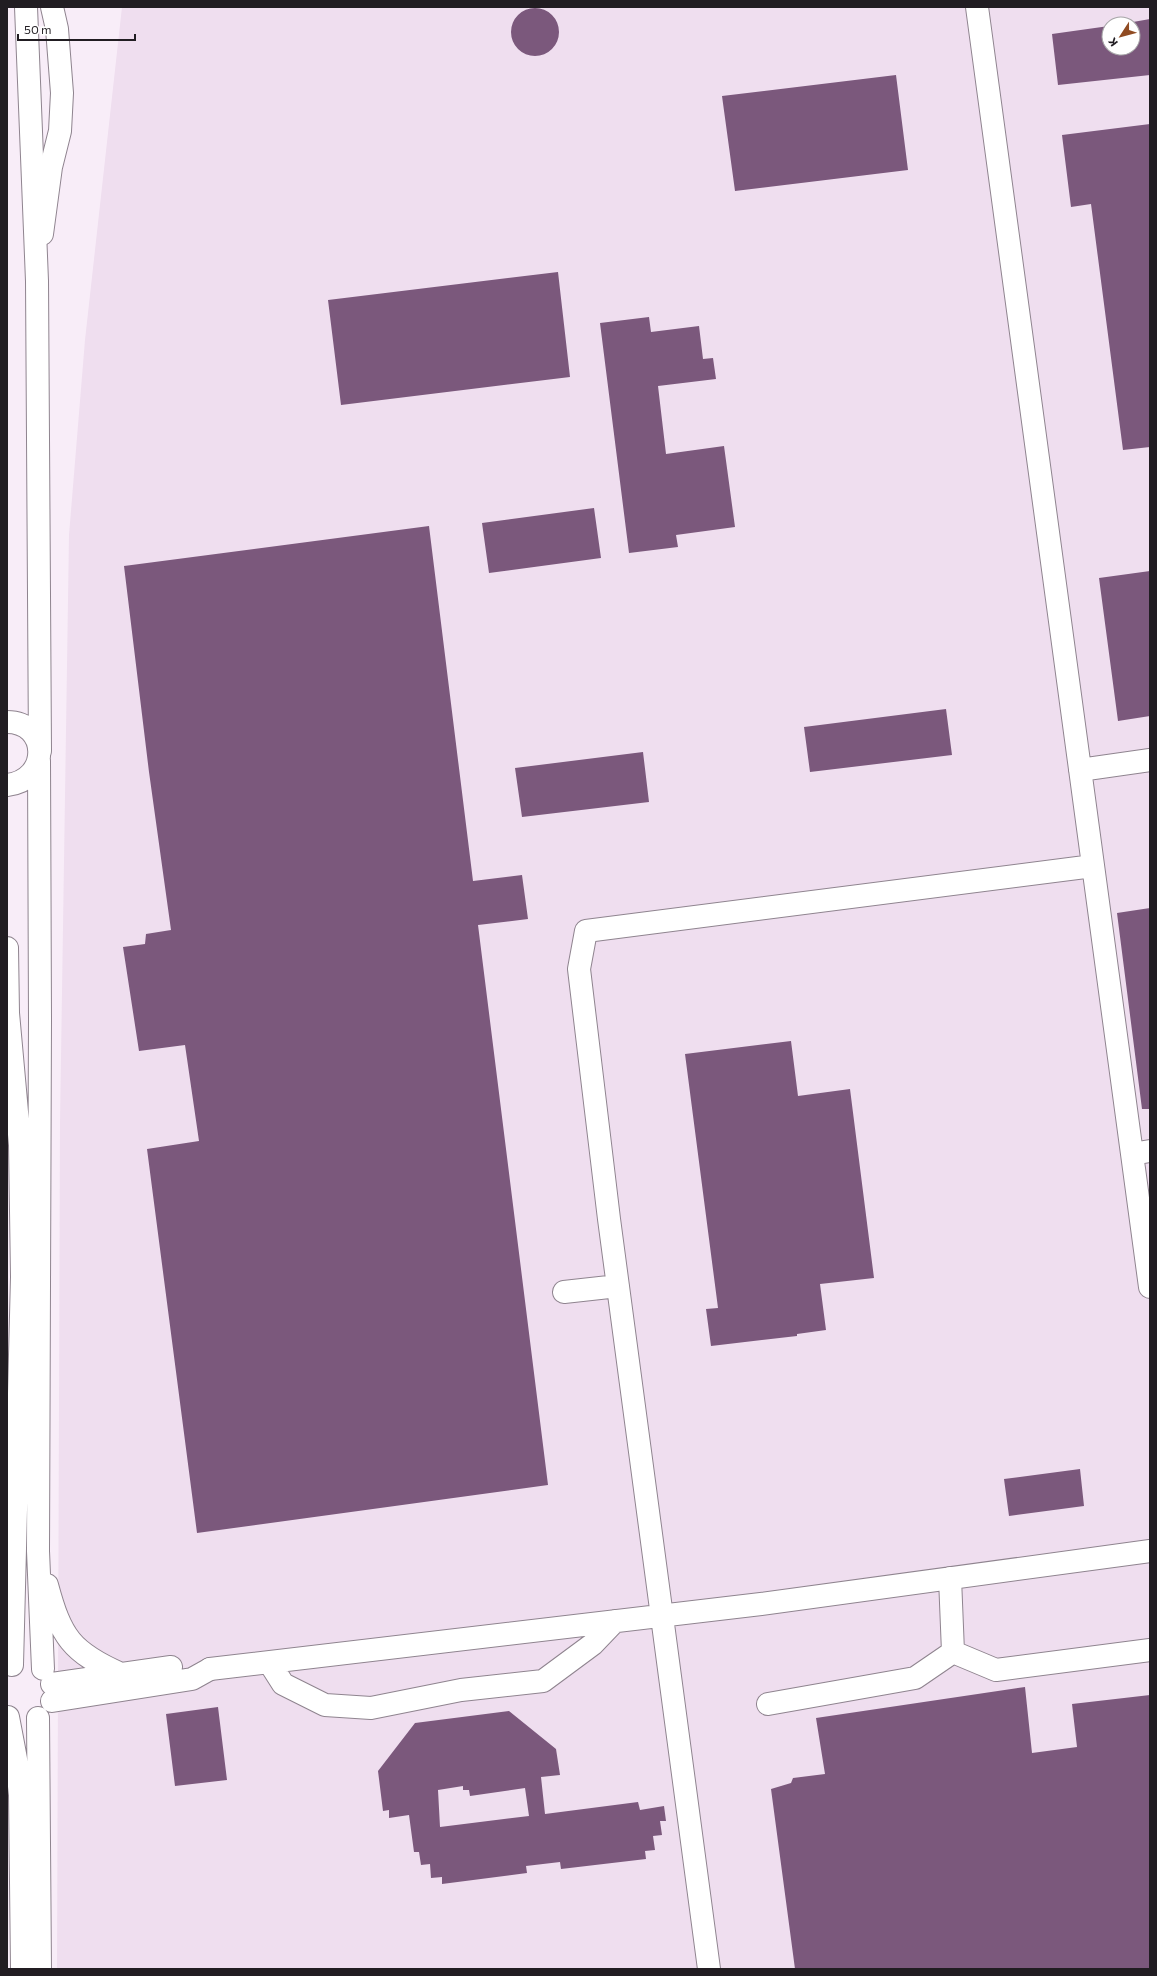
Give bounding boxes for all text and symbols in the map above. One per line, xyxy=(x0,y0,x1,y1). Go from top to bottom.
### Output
scale bar xyxy=(18,16,135,42)
north arrow xyxy=(1101,16,1141,56)
text: 50 m xyxy=(24,22,52,36)
text: K xyxy=(1105,35,1120,49)

